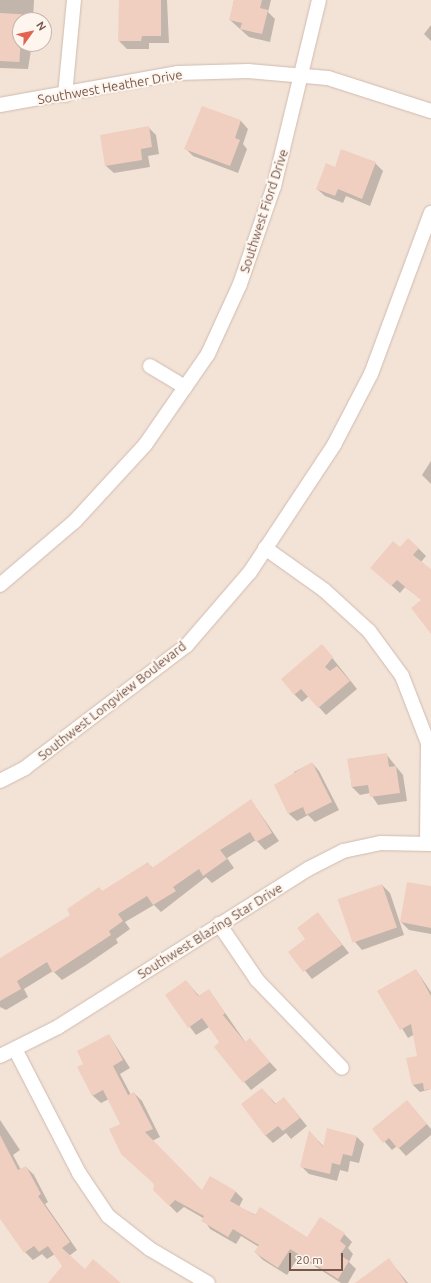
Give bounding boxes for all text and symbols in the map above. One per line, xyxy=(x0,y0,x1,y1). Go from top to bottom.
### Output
north arrow xyxy=(12,12,52,52)
text: N xyxy=(34,19,48,33)
street label: Southwest Heather Drive xyxy=(36,67,184,107)
street label: Southwest Fiord Drive xyxy=(237,147,291,275)
street label: Southwest Longview Boulevard xyxy=(35,638,189,764)
street label: Southwest Blazing Star Drive xyxy=(135,880,285,982)
scale bar xyxy=(291,1245,345,1271)
text: 20 m xyxy=(296,1253,323,1266)

